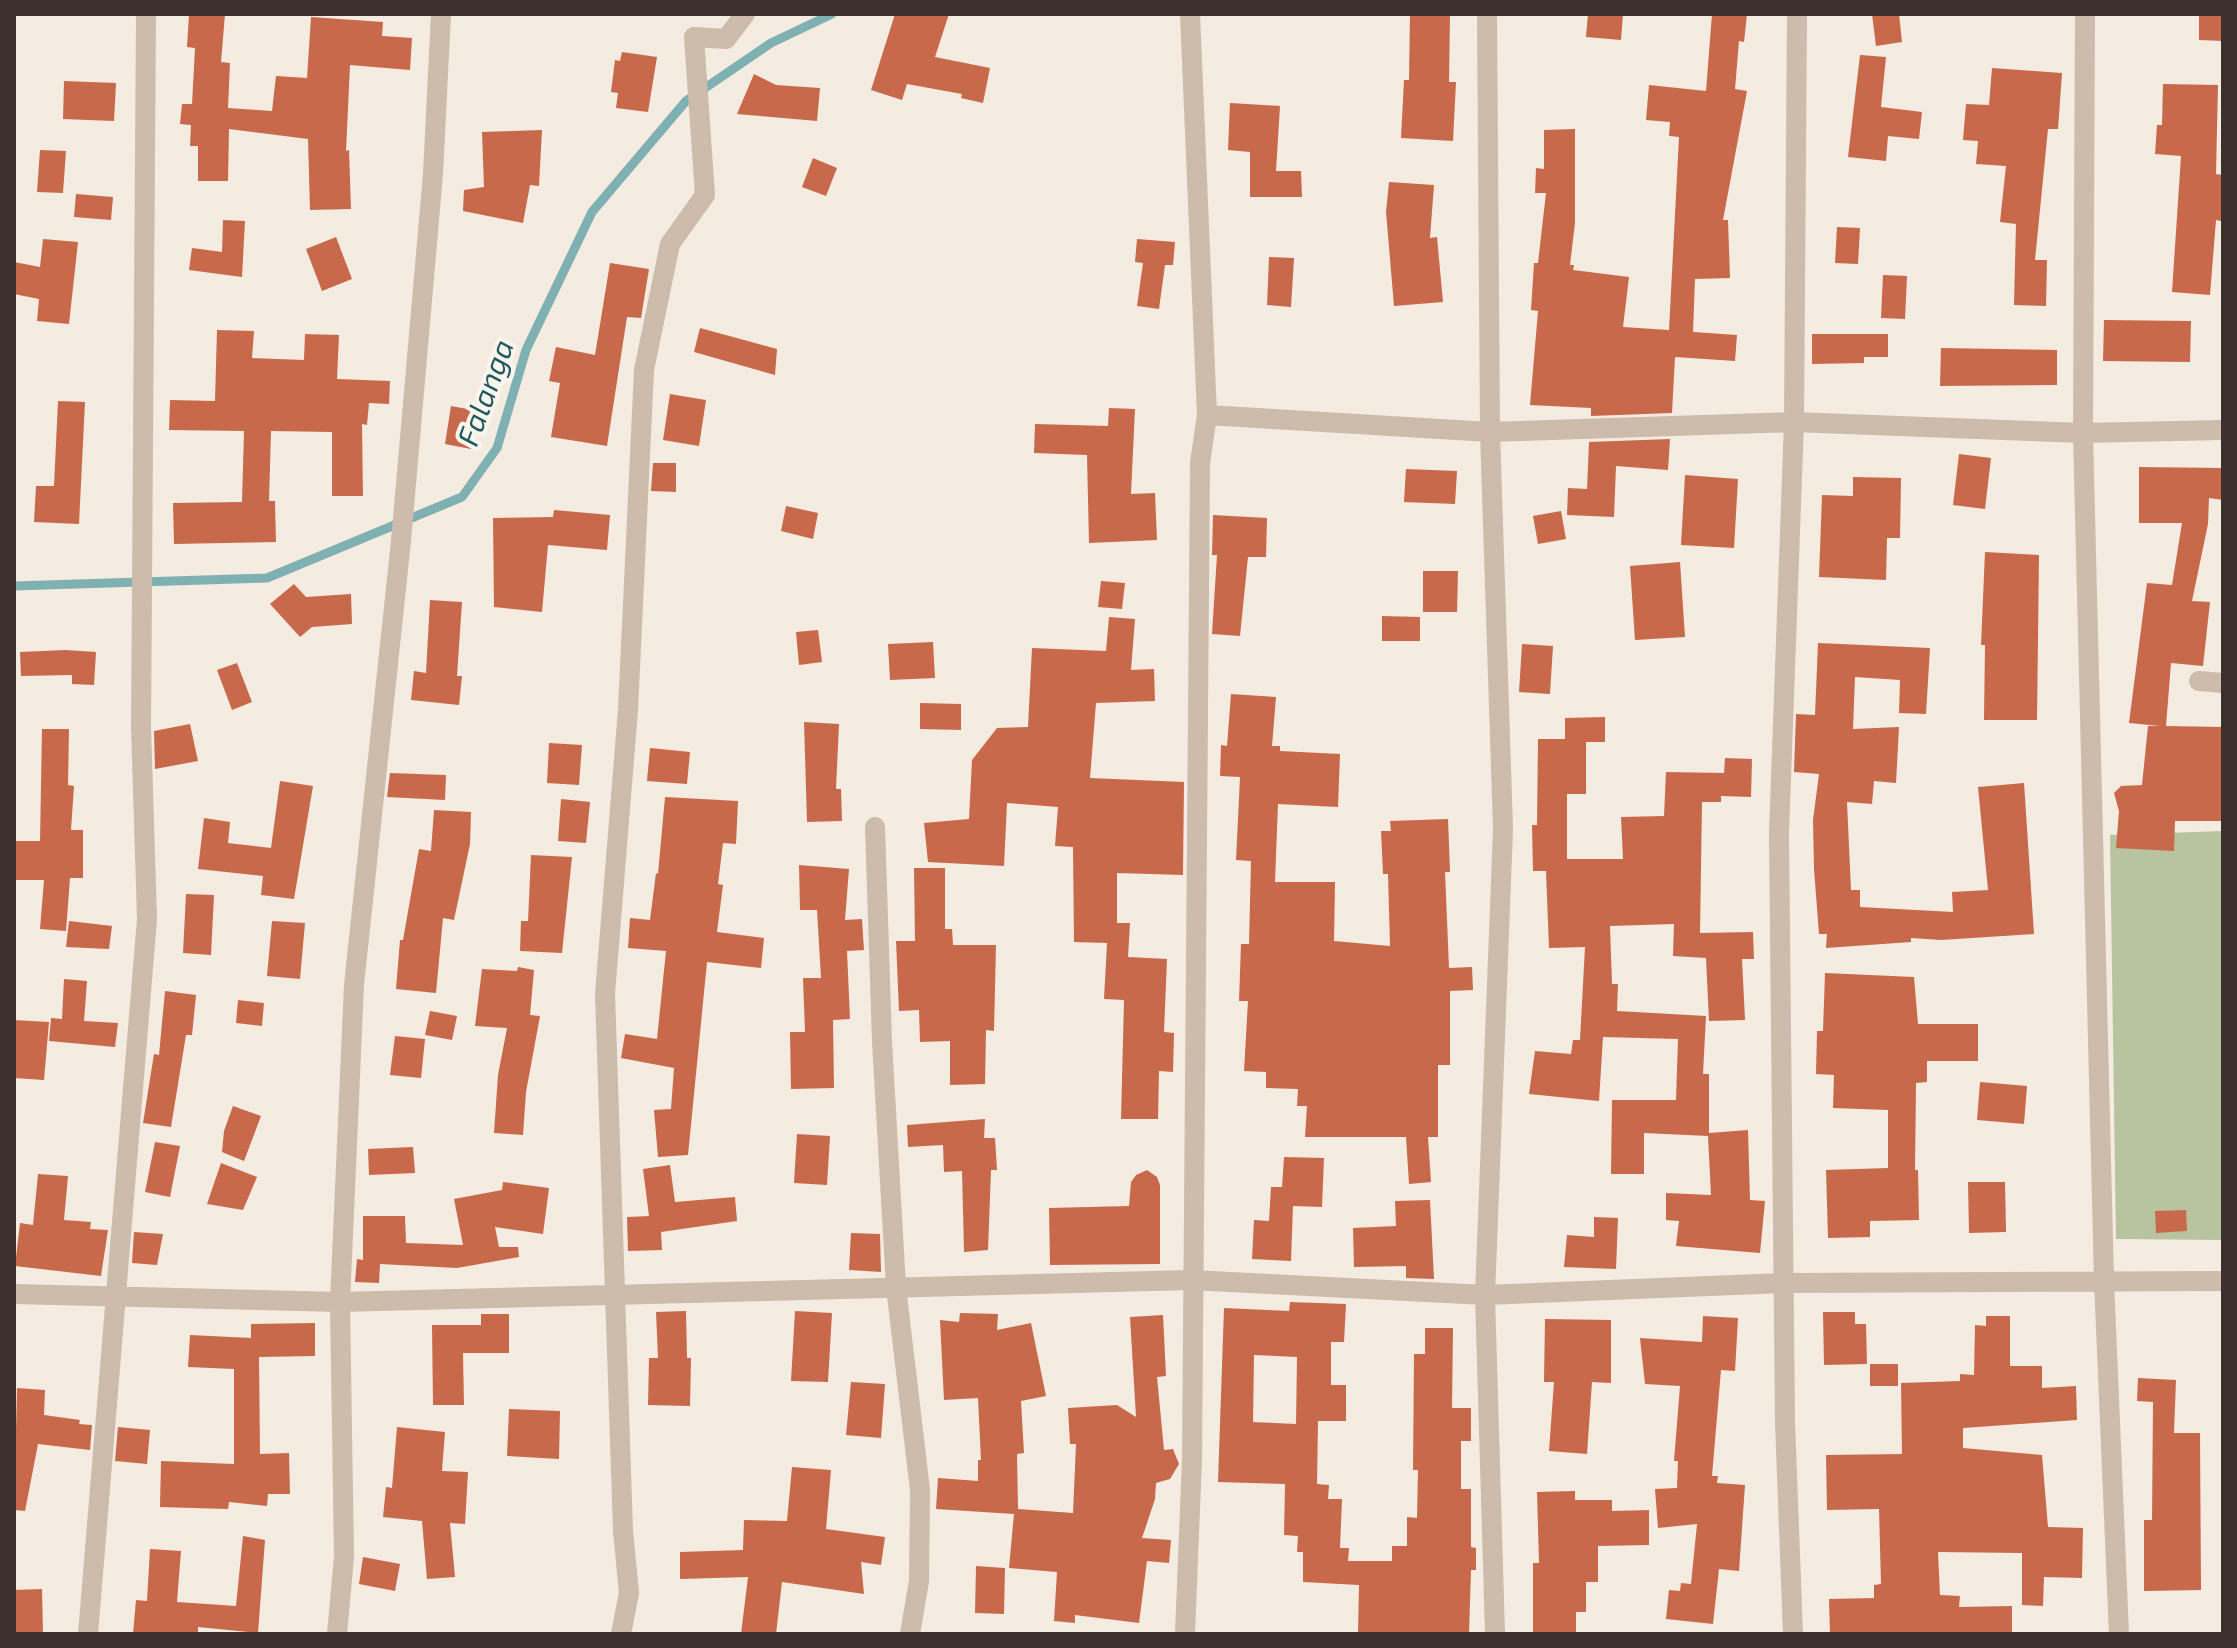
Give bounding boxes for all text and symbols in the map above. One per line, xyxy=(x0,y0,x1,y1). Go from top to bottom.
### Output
water label: Falanga xyxy=(450,335,522,451)

